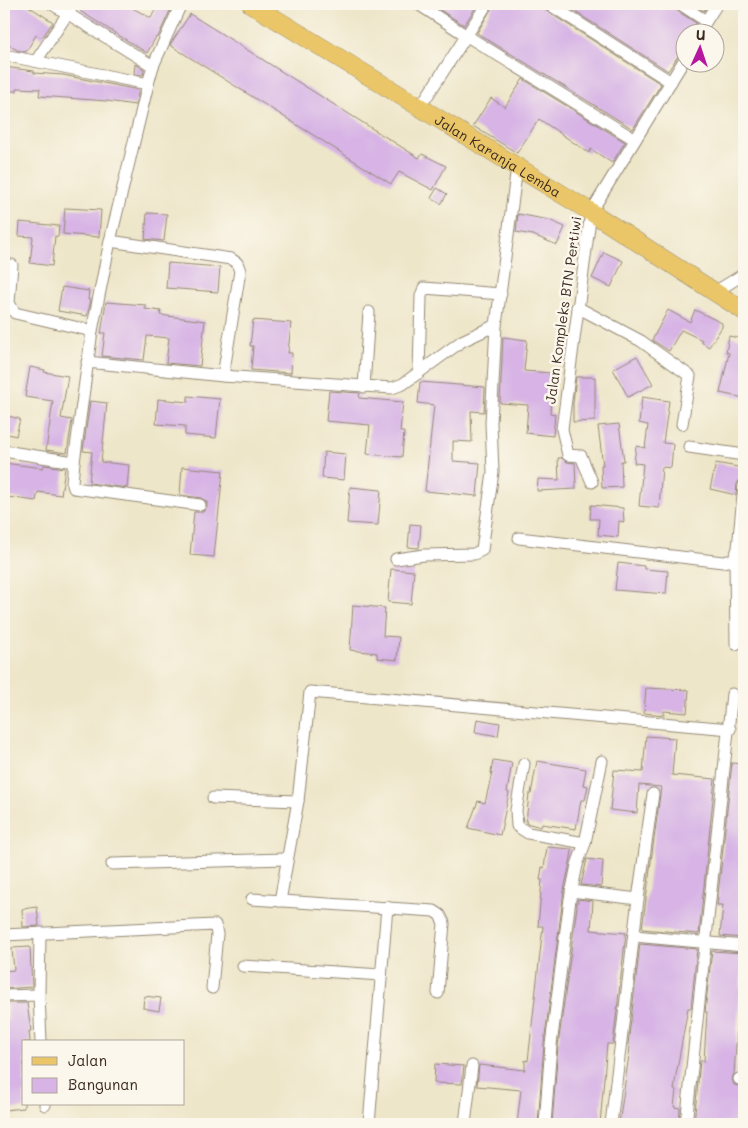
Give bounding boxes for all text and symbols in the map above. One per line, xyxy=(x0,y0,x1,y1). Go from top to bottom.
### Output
north arrow xyxy=(676,22,726,72)
text: U xyxy=(695,25,706,44)
street label: Jalan Karanja Lemba xyxy=(432,110,565,201)
street label: Jalan Kompleks BTN Pertiwi xyxy=(540,215,586,405)
legend xyxy=(22,1040,185,1106)
text: Jalan xyxy=(68,1050,107,1070)
text: Bangunan xyxy=(68,1074,138,1094)

